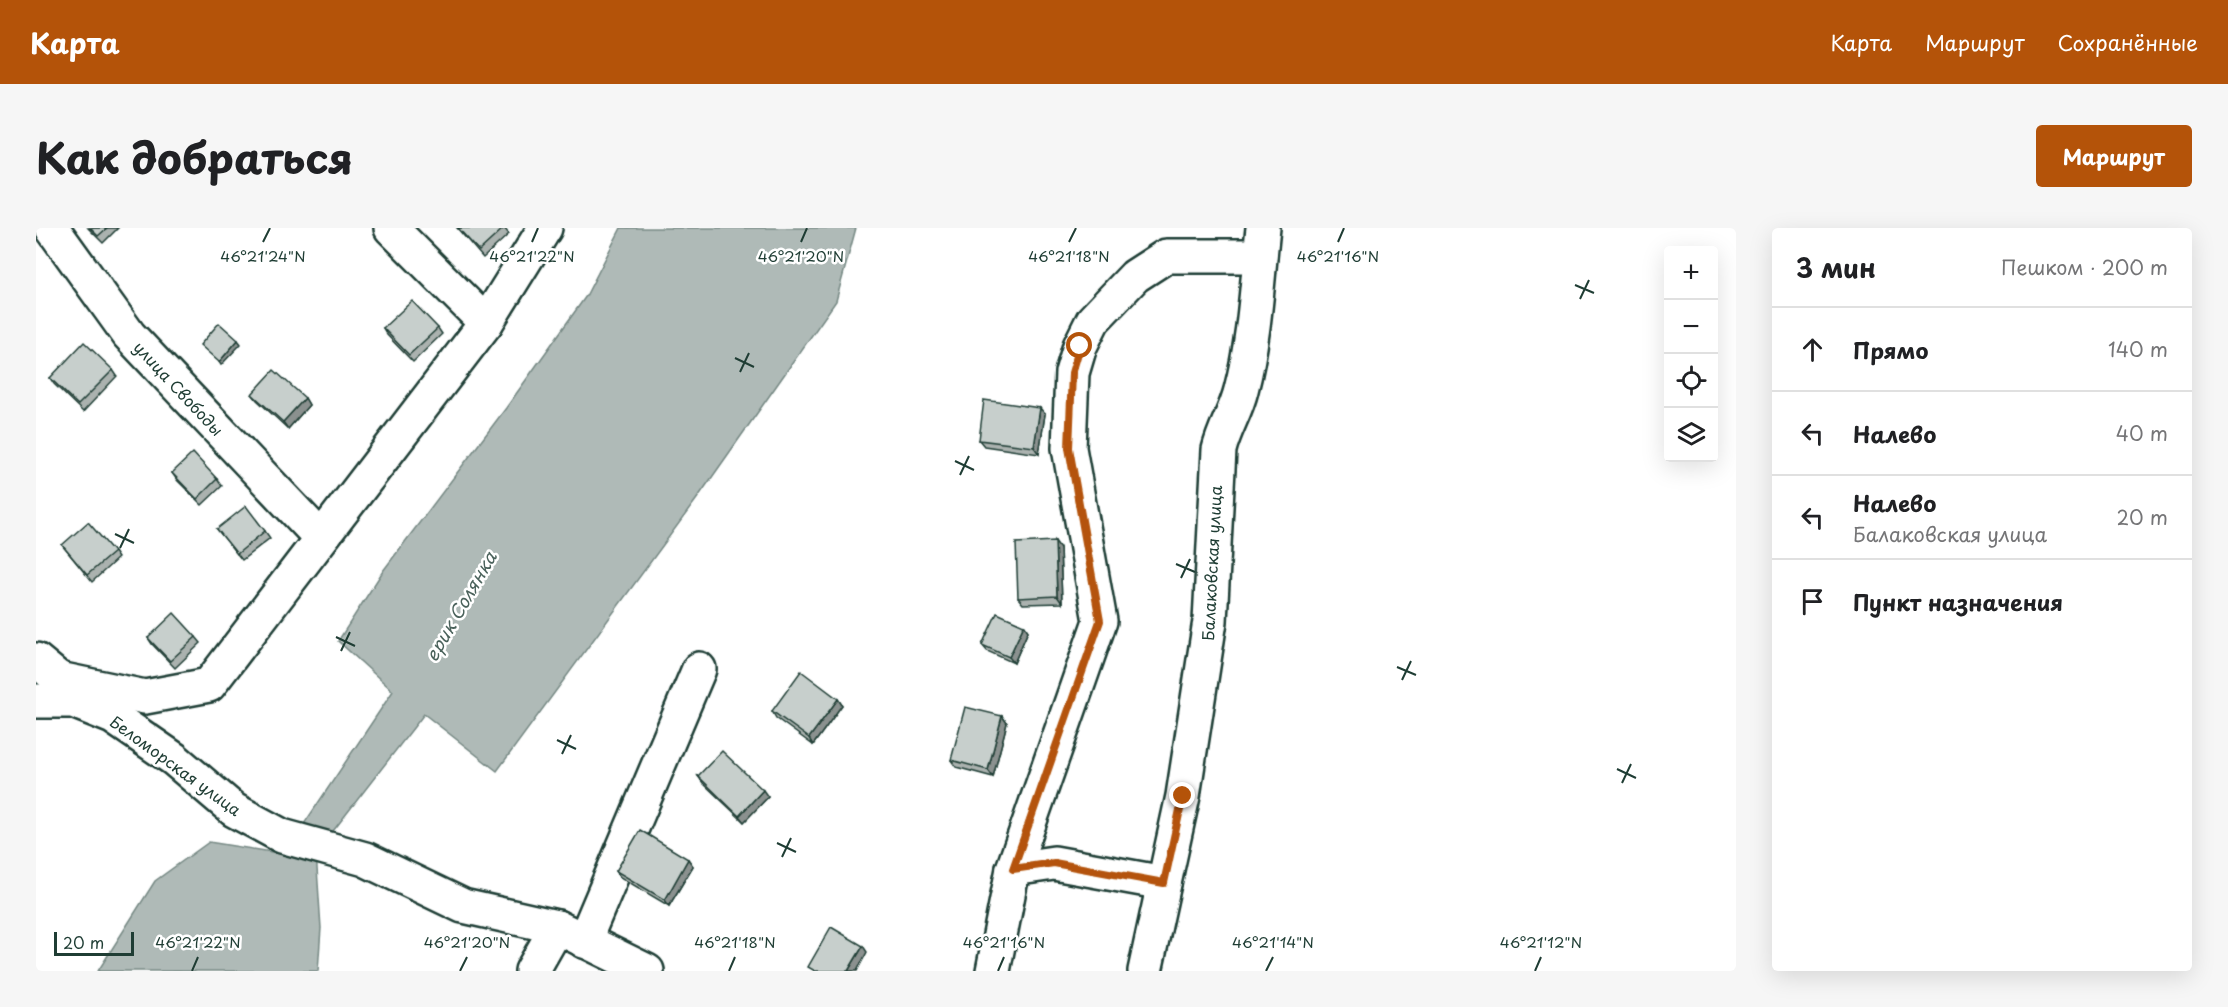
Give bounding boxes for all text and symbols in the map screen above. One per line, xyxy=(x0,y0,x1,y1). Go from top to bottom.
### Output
text: Карта xyxy=(30,21,120,64)
text: Карта xyxy=(1831,26,1892,58)
text: Маршрут xyxy=(1925,26,2025,58)
text: Сохранённые xyxy=(2058,26,2198,58)
text: Как добраться xyxy=(36,125,353,188)
button: Маршрут xyxy=(2036,125,2192,187)
text: 46°21'24"N xyxy=(220,244,306,267)
text: 46°21'22"N xyxy=(489,244,575,267)
text: 46°21'20"N xyxy=(758,244,844,267)
text: 46°21'18"N xyxy=(1028,244,1110,267)
text: 46°21'16"N xyxy=(1297,244,1379,267)
map controls xyxy=(1664,246,1718,462)
button: + xyxy=(1664,246,1718,300)
text: 3 мин xyxy=(1796,248,1876,287)
text: Пешком · 200 m xyxy=(2001,252,2168,282)
button: − xyxy=(1664,300,1718,354)
route start xyxy=(1066,332,1092,358)
icon: ahead xyxy=(1796,333,1829,366)
text: Прямо xyxy=(1853,333,1928,366)
text: 140 m xyxy=(2108,334,2168,364)
street label: улица Свободы xyxy=(129,335,229,441)
button: locate xyxy=(1664,354,1718,408)
button: layers xyxy=(1664,408,1718,462)
icon: left xyxy=(1796,417,1829,450)
text: Налево xyxy=(1853,417,1936,450)
text: 40 m xyxy=(2116,418,2168,448)
street label: Балаковская улица xyxy=(1195,485,1227,641)
text: Налево xyxy=(1853,486,1936,519)
icon: left xyxy=(1796,501,1829,534)
text: 20 m xyxy=(2116,502,2168,532)
text: Балаковская улица xyxy=(1853,519,2047,549)
water label: ерик Солянка xyxy=(418,545,503,666)
icon: arrive xyxy=(1796,585,1829,618)
text: Пункт назначения xyxy=(1853,585,2063,618)
street label: Беломорская улица xyxy=(105,709,247,821)
route end xyxy=(1169,782,1195,808)
scale bar xyxy=(54,929,134,956)
text: 20 m xyxy=(63,930,104,954)
text: 46°21'22"N xyxy=(155,930,241,953)
text: 46°21'20"N xyxy=(424,930,510,953)
text: 46°21'18"N xyxy=(694,930,776,953)
text: 46°21'16"N xyxy=(963,930,1045,953)
text: 46°21'14"N xyxy=(1232,930,1314,953)
text: 46°21'12"N xyxy=(1500,930,1582,953)

